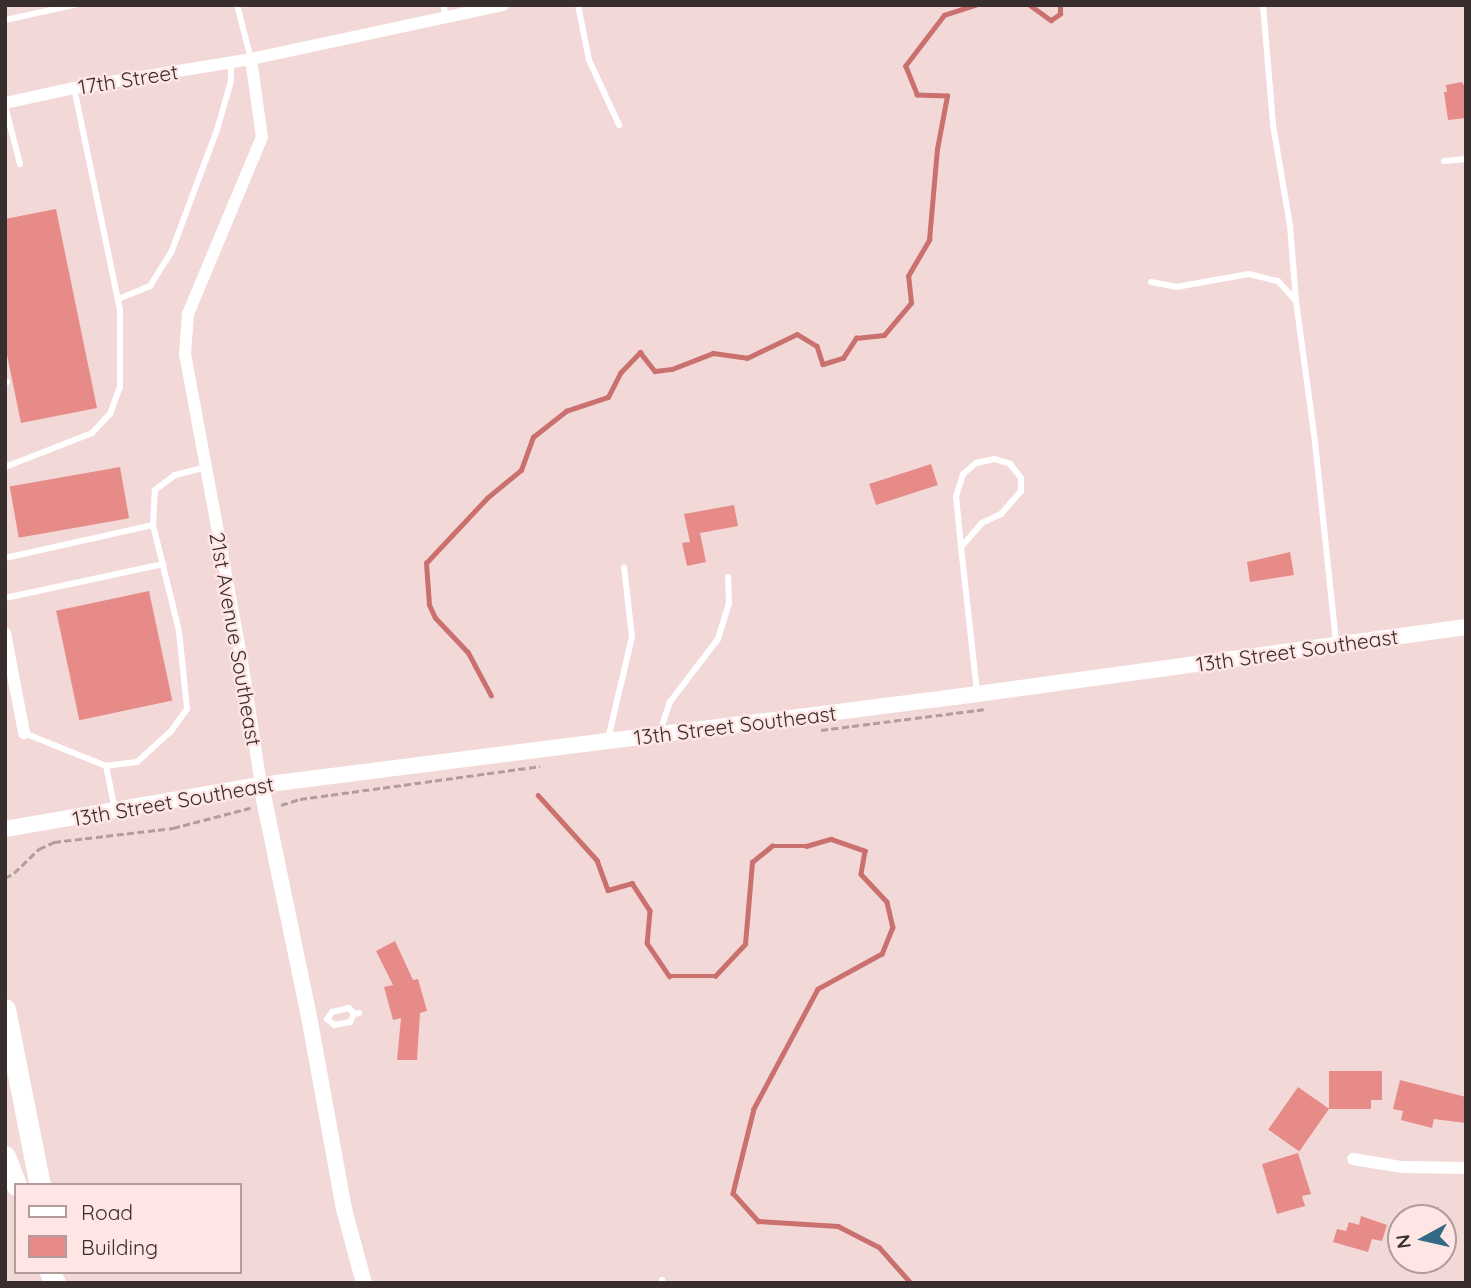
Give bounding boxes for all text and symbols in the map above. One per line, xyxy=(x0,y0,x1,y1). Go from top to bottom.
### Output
street label: 17th Street xyxy=(76,59,180,99)
street label: 21st Avenue Southeast xyxy=(205,530,267,748)
street label: 13th Street Southeast xyxy=(1194,623,1400,677)
street label: 13th Street Southeast xyxy=(632,700,838,750)
street label: 13th Street Southeast xyxy=(70,771,276,831)
legend xyxy=(14,1183,242,1274)
text: Road xyxy=(81,1199,133,1225)
north arrow xyxy=(1387,1204,1457,1274)
text: N xyxy=(1390,1233,1416,1250)
text: Building xyxy=(81,1234,158,1260)

